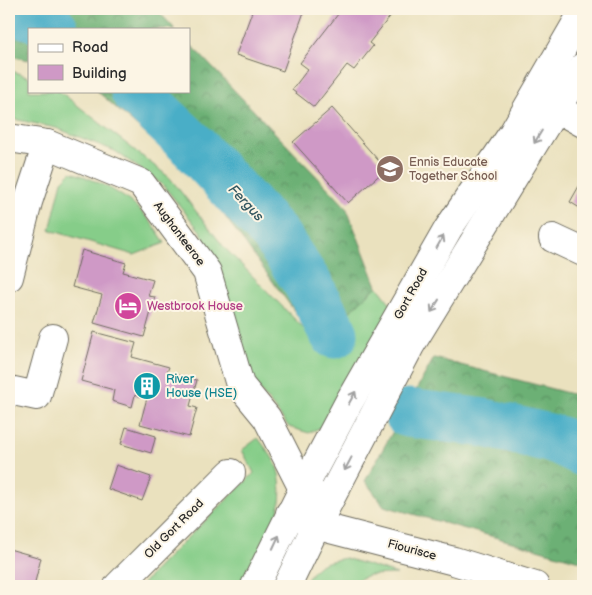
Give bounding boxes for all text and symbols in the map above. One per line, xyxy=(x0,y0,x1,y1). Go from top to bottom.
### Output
legend xyxy=(28,28,190,92)
text: Road xyxy=(72,38,108,57)
text: Building xyxy=(72,64,127,83)
one-way arrow xyxy=(532,130,542,144)
school or university icon: Ennis Educate Together School xyxy=(375,154,405,184)
place label: Ennis Educate Together School xyxy=(409,155,497,184)
water label: Fergus xyxy=(225,181,267,225)
street label: Aughanteeroe xyxy=(150,199,208,269)
one-way arrow xyxy=(436,235,446,249)
street label: Gort Road xyxy=(391,266,431,322)
hotel icon: Westbrook House xyxy=(113,291,143,321)
one-way arrow xyxy=(429,298,439,312)
place label: Westbrook House xyxy=(147,299,243,314)
building icon: River House (HSE) xyxy=(132,371,162,401)
place label: River House (HSE) xyxy=(166,372,237,401)
one-way arrow xyxy=(347,391,357,406)
one-way arrow xyxy=(343,456,353,471)
street label: Old Gort Road xyxy=(141,496,207,562)
one-way arrow xyxy=(272,535,282,550)
street label: Fiourisce xyxy=(386,536,438,564)

